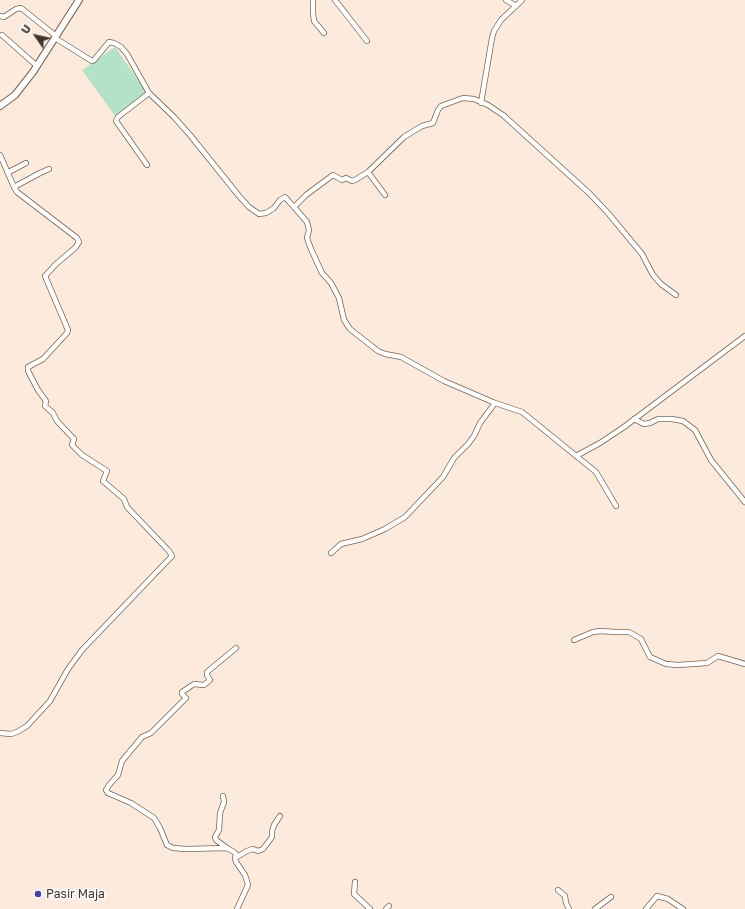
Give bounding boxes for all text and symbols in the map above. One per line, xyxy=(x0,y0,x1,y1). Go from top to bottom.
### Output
north arrow xyxy=(16,16,56,56)
text: U xyxy=(18,22,33,36)
place label: Pasir Maja xyxy=(46,887,105,901)
marker: Pasir Maja xyxy=(33,889,43,899)

